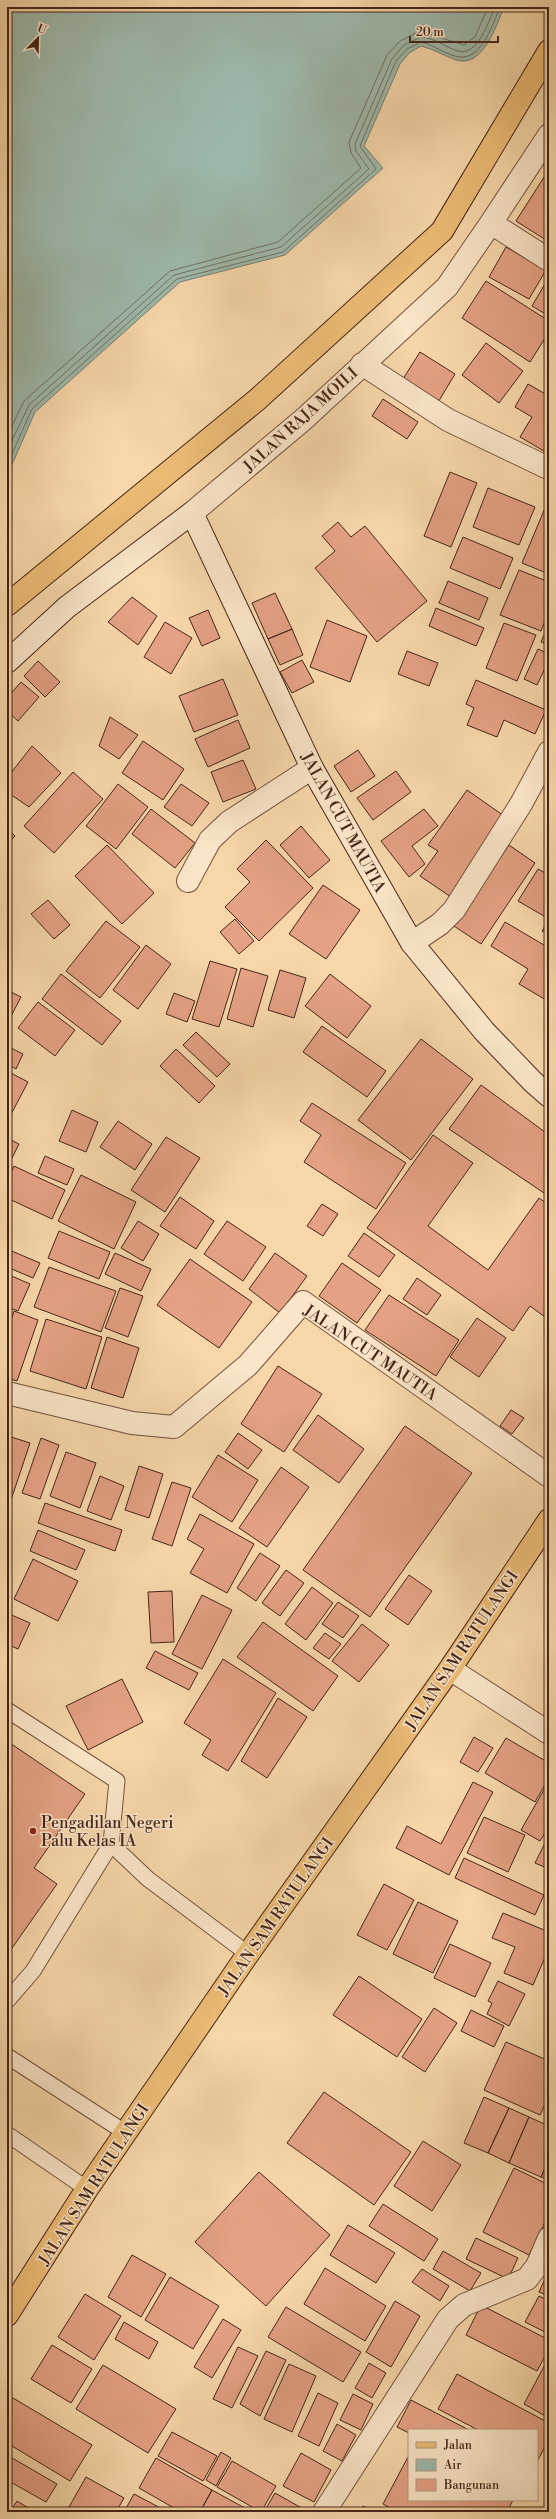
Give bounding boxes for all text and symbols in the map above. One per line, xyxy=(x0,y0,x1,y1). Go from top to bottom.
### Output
north arrow xyxy=(18,18,58,58)
scale bar xyxy=(410,18,498,44)
text: U xyxy=(35,22,49,38)
text: 20 m xyxy=(416,25,444,40)
street label: JALAN RAJA MOILI xyxy=(238,363,362,477)
street label: JALAN CUT MAUTIA xyxy=(296,748,390,897)
street label: JALAN CUT MAUTIA xyxy=(299,1300,442,1406)
street label: JALAN SAM RATULANGI xyxy=(400,1567,523,1735)
place label: Pengadilan Negeri Palu Kelas IA xyxy=(41,1813,173,1851)
marker: Pengadilan Negeri Palu Kelas IA xyxy=(28,1826,38,1836)
street label: JALAN SAM RATULANGI xyxy=(213,1834,338,2000)
street label: JALAN SAM RATULANGI xyxy=(34,2100,154,2270)
legend xyxy=(408,2429,538,2501)
text: Jalan xyxy=(443,2438,472,2453)
text: Air xyxy=(443,2458,461,2473)
text: Bangunan xyxy=(443,2478,499,2493)

